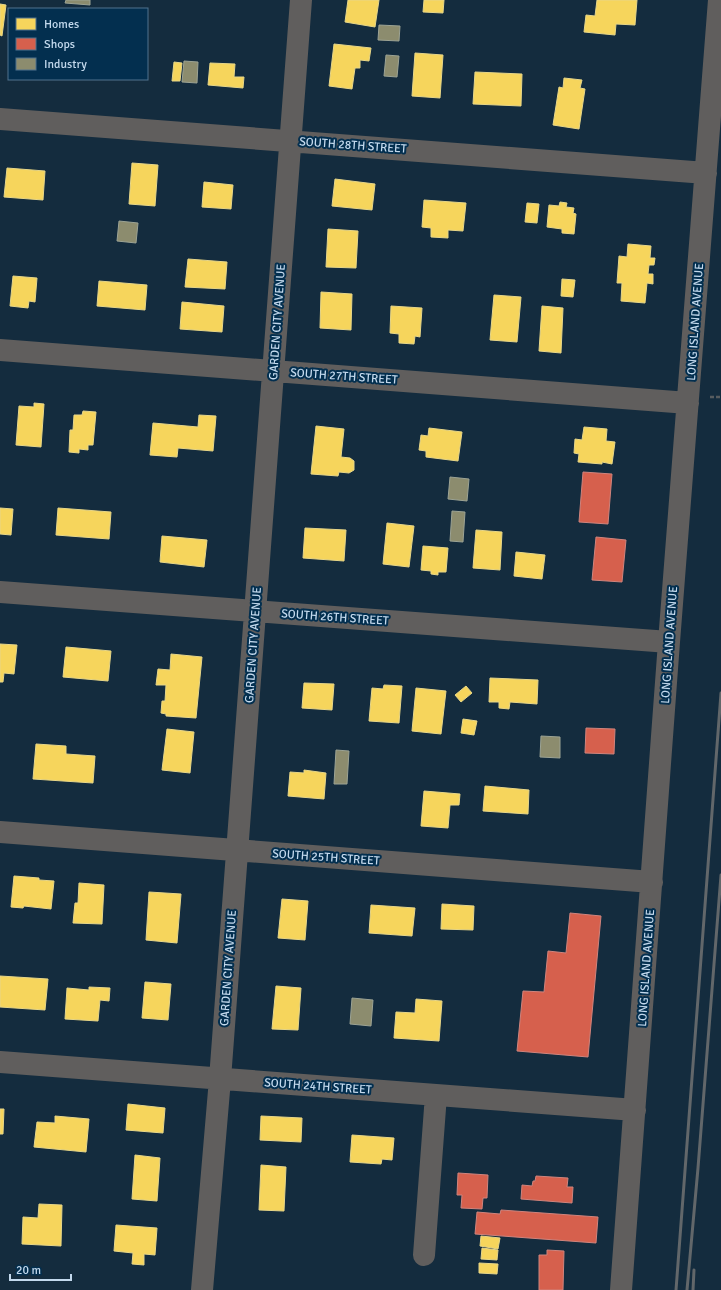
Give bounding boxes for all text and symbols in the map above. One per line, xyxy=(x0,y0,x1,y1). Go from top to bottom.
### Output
legend xyxy=(8,8,148,80)
text: Homes xyxy=(44,17,79,32)
text: Shops xyxy=(44,37,75,52)
text: Industry xyxy=(44,57,87,72)
street label: SOUTH 28TH STREET xyxy=(299,134,407,157)
street label: LONG ISLAND AVENUE xyxy=(684,262,707,381)
street label: GARDEN CITY AVENUE xyxy=(266,263,289,381)
street label: SOUTH 27TH STREET xyxy=(290,365,398,388)
street label: LONG ISLAND AVENUE xyxy=(658,585,681,704)
street label: GARDEN CITY AVENUE xyxy=(242,586,265,704)
street label: SOUTH 26TH STREET xyxy=(281,606,389,629)
street label: SOUTH 25TH STREET xyxy=(272,846,380,869)
street label: LONG ISLAND AVENUE xyxy=(635,908,658,1027)
street label: GARDEN CITY AVENUE xyxy=(217,909,240,1027)
street label: SOUTH 24TH STREET xyxy=(264,1075,372,1098)
scale bar xyxy=(10,1256,71,1282)
text: 20 m xyxy=(16,1263,41,1278)

